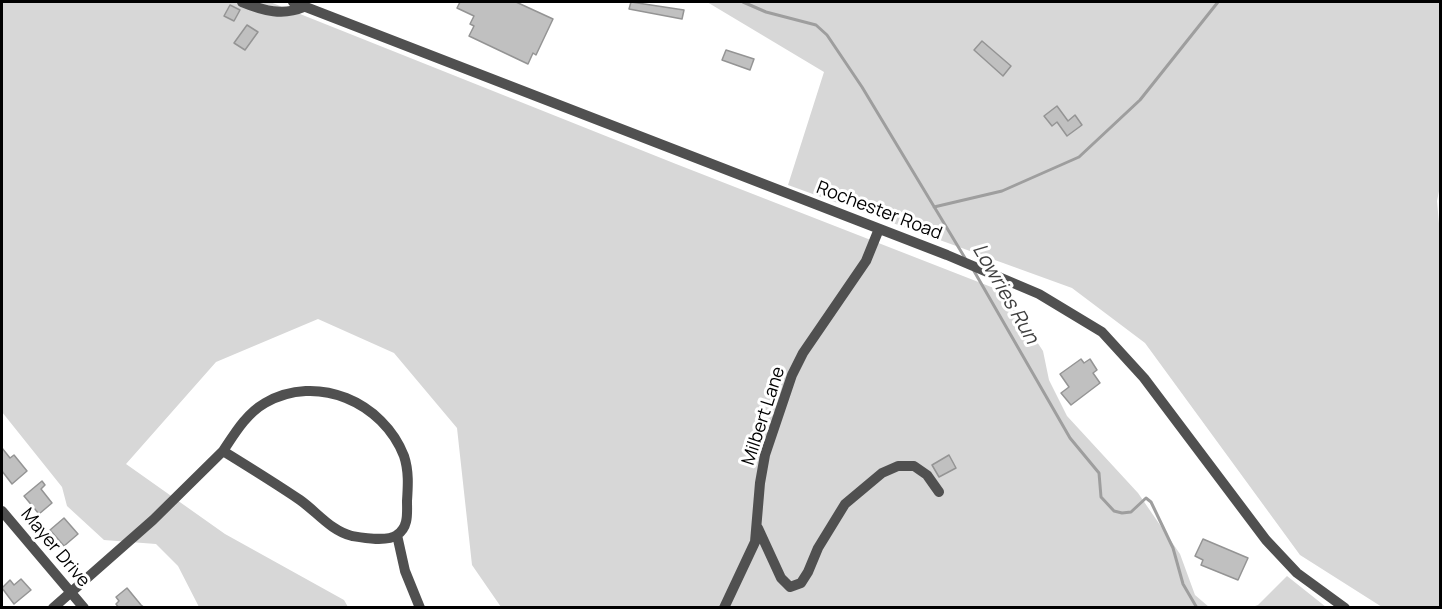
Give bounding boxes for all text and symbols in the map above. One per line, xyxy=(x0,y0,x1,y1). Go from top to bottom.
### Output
street label: Rochester Road xyxy=(813,177,945,245)
water label: Lowries Run xyxy=(967,240,1043,348)
street label: Milbert Lane xyxy=(738,364,790,468)
street label: Mayer Drive xyxy=(16,504,94,592)

